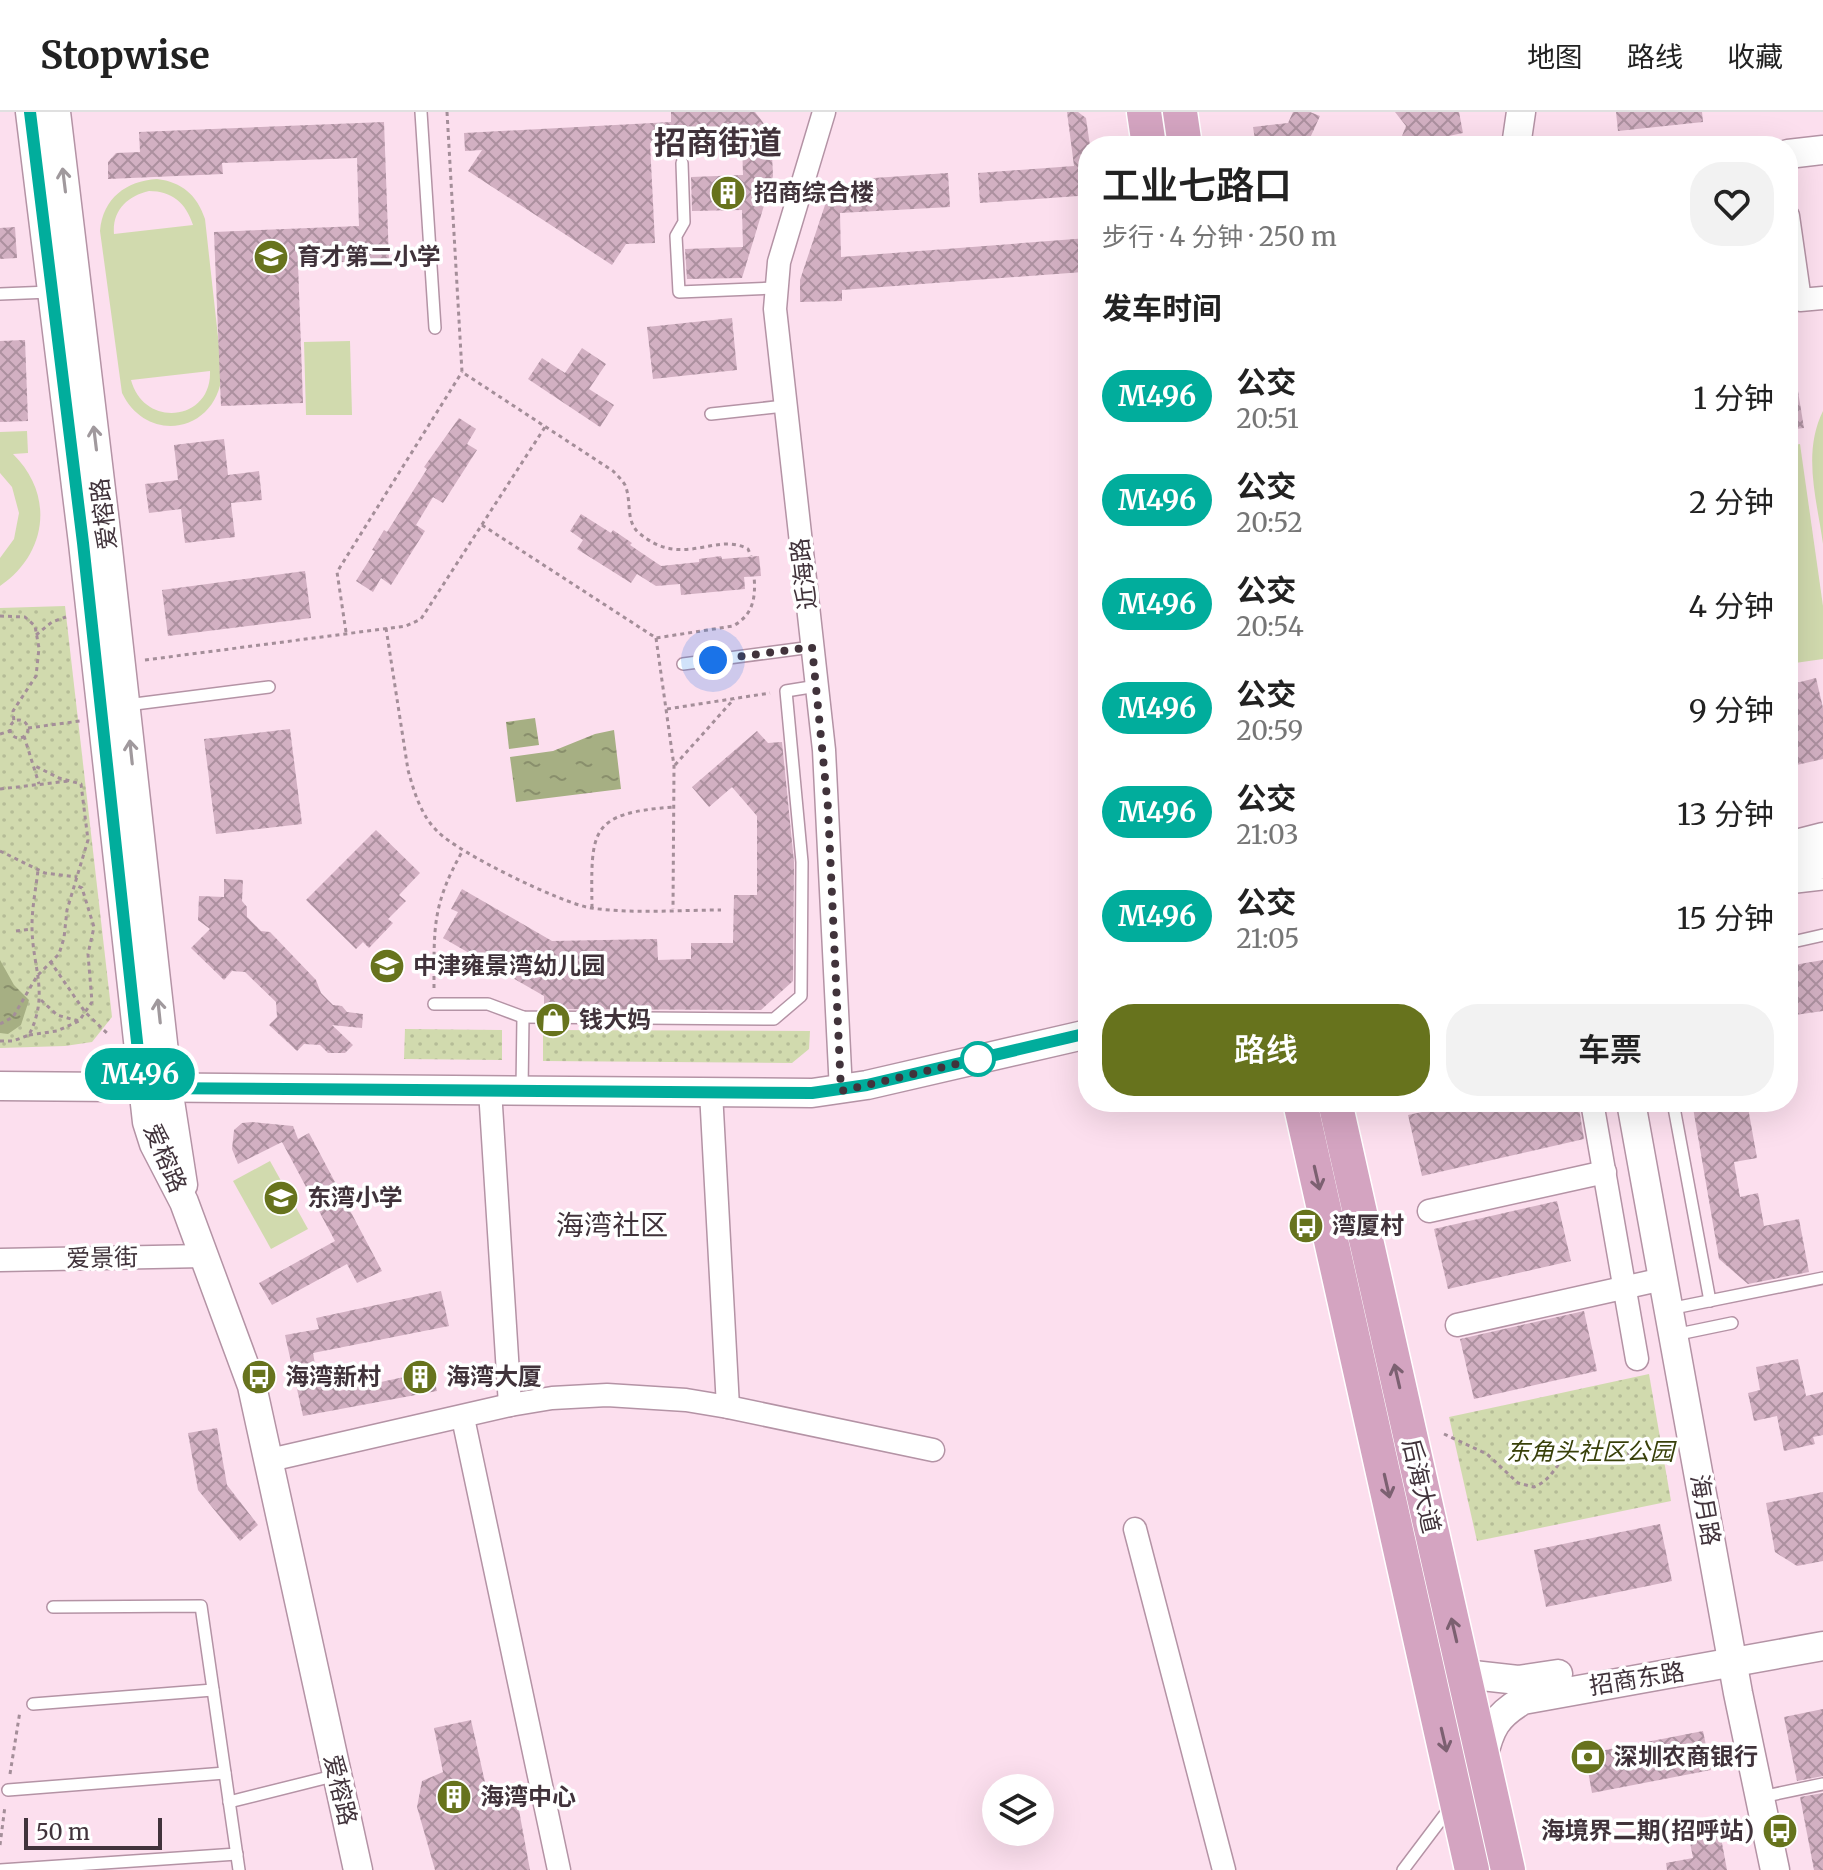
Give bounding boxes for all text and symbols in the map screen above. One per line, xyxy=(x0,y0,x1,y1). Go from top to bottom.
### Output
text: Stopwise xyxy=(40,32,210,79)
text: 地图 xyxy=(1527,39,1583,75)
text: 路线 xyxy=(1627,39,1683,75)
text: 收藏 xyxy=(1727,39,1783,75)
district label: 招商街道 xyxy=(654,123,782,163)
text: 工业七路口 xyxy=(1102,162,1292,209)
button: heart xyxy=(1690,162,1774,246)
one-way arrow xyxy=(57,167,72,194)
building icon: 招商综合楼 xyxy=(709,174,747,212)
place label: 招商综合楼 xyxy=(754,177,874,208)
text: 步行 · 4 分钟 · 250 m xyxy=(1102,220,1337,253)
school or university icon: 育才第二小学 xyxy=(252,238,290,276)
place label: 育才第二小学 xyxy=(297,241,441,272)
text: 发车时间 xyxy=(1102,289,1222,327)
text: 公交 xyxy=(1236,363,1296,401)
text: M496 xyxy=(1118,378,1196,414)
text: 1 分钟 xyxy=(1693,379,1774,417)
text: 20:51 xyxy=(1236,402,1299,435)
one-way arrow xyxy=(87,426,102,451)
text: 公交 xyxy=(1236,467,1296,505)
street label: 爱榕路 xyxy=(84,476,123,552)
text: M496 xyxy=(1118,482,1196,518)
text: 2 分钟 xyxy=(1689,483,1774,521)
text: 20:52 xyxy=(1236,506,1303,539)
street label: 近海路 xyxy=(784,536,823,612)
text: 公交 xyxy=(1236,571,1296,609)
text: M496 xyxy=(1118,586,1196,622)
text: 4 分钟 xyxy=(1688,587,1774,625)
text: 20:54 xyxy=(1236,610,1304,643)
your location xyxy=(693,640,733,680)
text: 公交 xyxy=(1236,675,1296,713)
text: M496 xyxy=(1118,690,1196,726)
text: 9 分钟 xyxy=(1689,691,1774,729)
text: 20:59 xyxy=(1236,714,1303,747)
one-way arrow xyxy=(123,739,138,766)
text: 公交 xyxy=(1236,779,1296,817)
text: M496 xyxy=(1118,794,1196,830)
text: 13 分钟 xyxy=(1677,795,1774,833)
text: 21:03 xyxy=(1236,818,1299,851)
text: 公交 xyxy=(1236,883,1296,921)
text: M496 xyxy=(1118,898,1196,934)
text: 15 分钟 xyxy=(1677,899,1774,937)
text: 21:05 xyxy=(1236,922,1299,955)
school or university icon: 中津雍景湾幼儿园 xyxy=(368,947,406,985)
place label: 中津雍景湾幼儿园 xyxy=(413,950,605,981)
one-way arrow xyxy=(152,998,167,1025)
shop icon: 钱大妈 xyxy=(534,1001,572,1039)
place label: 钱大妈 xyxy=(579,1004,651,1035)
button: 路线 xyxy=(1102,1004,1430,1096)
button: 车票 xyxy=(1446,1004,1774,1096)
unlabelled marker xyxy=(961,1042,995,1076)
line badge: M496 xyxy=(84,1048,196,1100)
text: M496 xyxy=(101,1056,179,1092)
street label: 爱榕路 xyxy=(137,1119,194,1197)
one-way arrow xyxy=(1310,1165,1325,1190)
school or university icon: 东湾小学 xyxy=(262,1179,300,1217)
place label: 东湾小学 xyxy=(307,1182,403,1213)
district label: 海湾社区 xyxy=(556,1207,668,1243)
bus stop icon: 湾厦村 xyxy=(1287,1207,1325,1245)
place label: 湾厦村 xyxy=(1332,1210,1404,1241)
street label: 爱景街 xyxy=(66,1241,138,1274)
bus stop icon: 海湾新村 xyxy=(240,1358,278,1396)
building icon: 海湾大厦 xyxy=(401,1358,439,1396)
place label: 海湾新村 xyxy=(285,1361,381,1392)
place label: 海湾大厦 xyxy=(446,1361,542,1392)
one-way arrow xyxy=(1389,1364,1404,1390)
street label: 后海大道 xyxy=(1396,1436,1447,1536)
park label: 东角头社区公园 xyxy=(1506,1436,1677,1467)
street label: 海月路 xyxy=(1684,1472,1727,1548)
one-way arrow xyxy=(1380,1473,1395,1499)
one-way arrow xyxy=(1446,1618,1461,1643)
street label: 招商东路 xyxy=(1587,1656,1687,1701)
one-way arrow xyxy=(1437,1727,1452,1752)
bank icon: 深圳农商银行 xyxy=(1569,1738,1607,1776)
place label: 深圳农商银行 xyxy=(1614,1741,1758,1772)
street label: 爱榕路 xyxy=(317,1751,364,1828)
map controls xyxy=(982,1774,1054,1846)
button: layers xyxy=(982,1774,1054,1846)
building icon: 海湾中心 xyxy=(435,1778,473,1816)
place label: 海湾中心 xyxy=(480,1781,576,1812)
bus stop icon: 海境界二期(招呼站) xyxy=(1761,1812,1799,1850)
scale bar xyxy=(24,1814,162,1850)
place label: 海境界二期(招呼站) xyxy=(1541,1815,1754,1846)
text: 50 m xyxy=(36,1818,90,1846)

